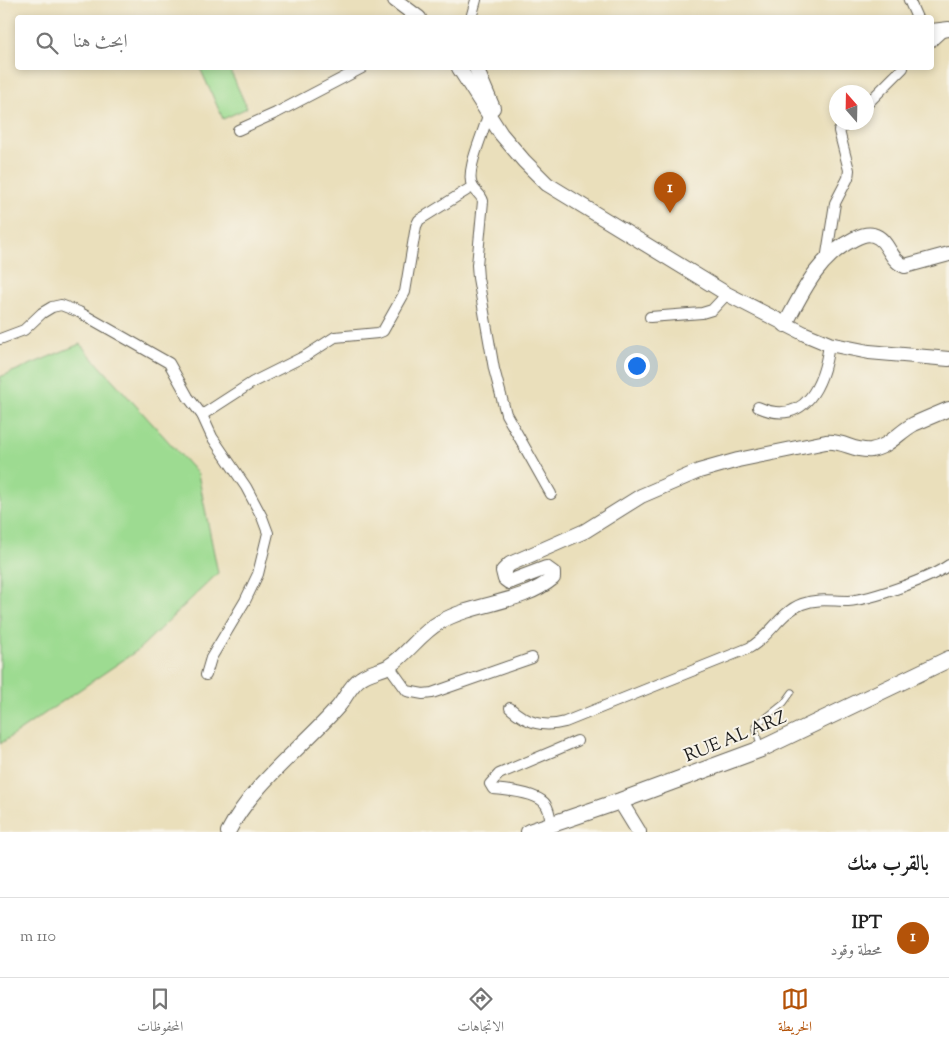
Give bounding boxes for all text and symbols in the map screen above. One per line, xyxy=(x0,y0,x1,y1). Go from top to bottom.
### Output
search box xyxy=(15,15,934,70)
icon: search xyxy=(33,29,61,57)
text: ابحث هنا xyxy=(73,29,128,56)
north arrow xyxy=(829,85,874,130)
pin: 1 xyxy=(654,172,686,213)
your location xyxy=(624,353,650,379)
street label: RUE AL ARZ xyxy=(681,706,791,770)
text: بالقرب منك xyxy=(847,850,929,880)
text: IPT xyxy=(852,910,882,937)
text: 110 m xyxy=(20,926,56,949)
text: 1 xyxy=(910,926,916,949)
text: محطة وقود xyxy=(830,940,882,963)
tab: المحفوظات xyxy=(137,985,183,1040)
tab: الاتجاهات xyxy=(457,985,504,1040)
tab: الخريطة xyxy=(778,985,812,1040)

